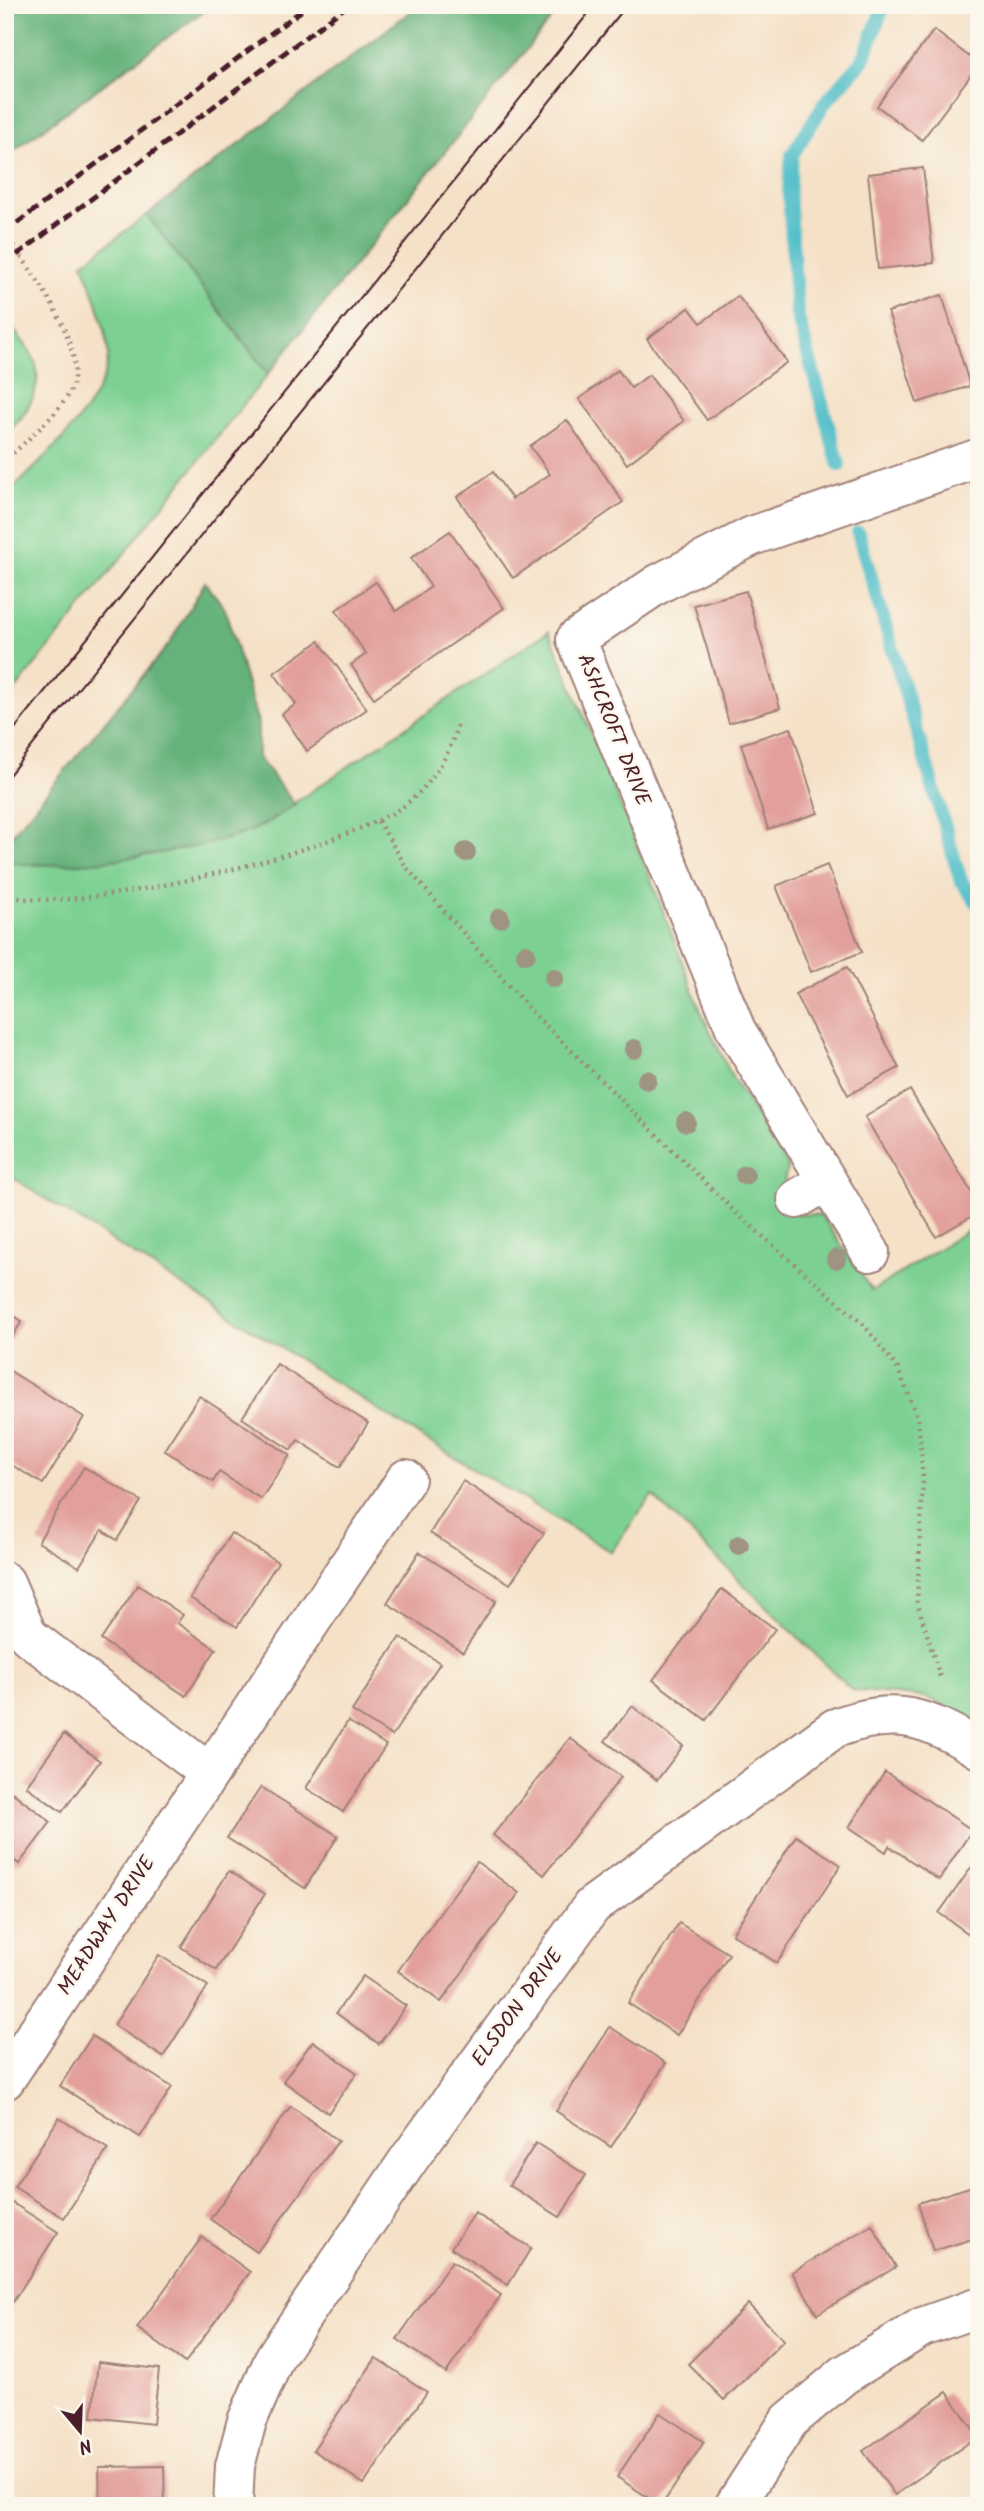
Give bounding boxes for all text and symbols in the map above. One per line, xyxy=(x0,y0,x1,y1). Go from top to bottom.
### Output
street label: ASHCROFT DRIVE xyxy=(567,649,659,812)
street label: MEADWAY DRIVE xyxy=(49,1849,165,2002)
street label: ELSDON DRIVE xyxy=(464,1941,573,2074)
north arrow xyxy=(46,2396,116,2466)
text: N xyxy=(74,2429,95,2461)

